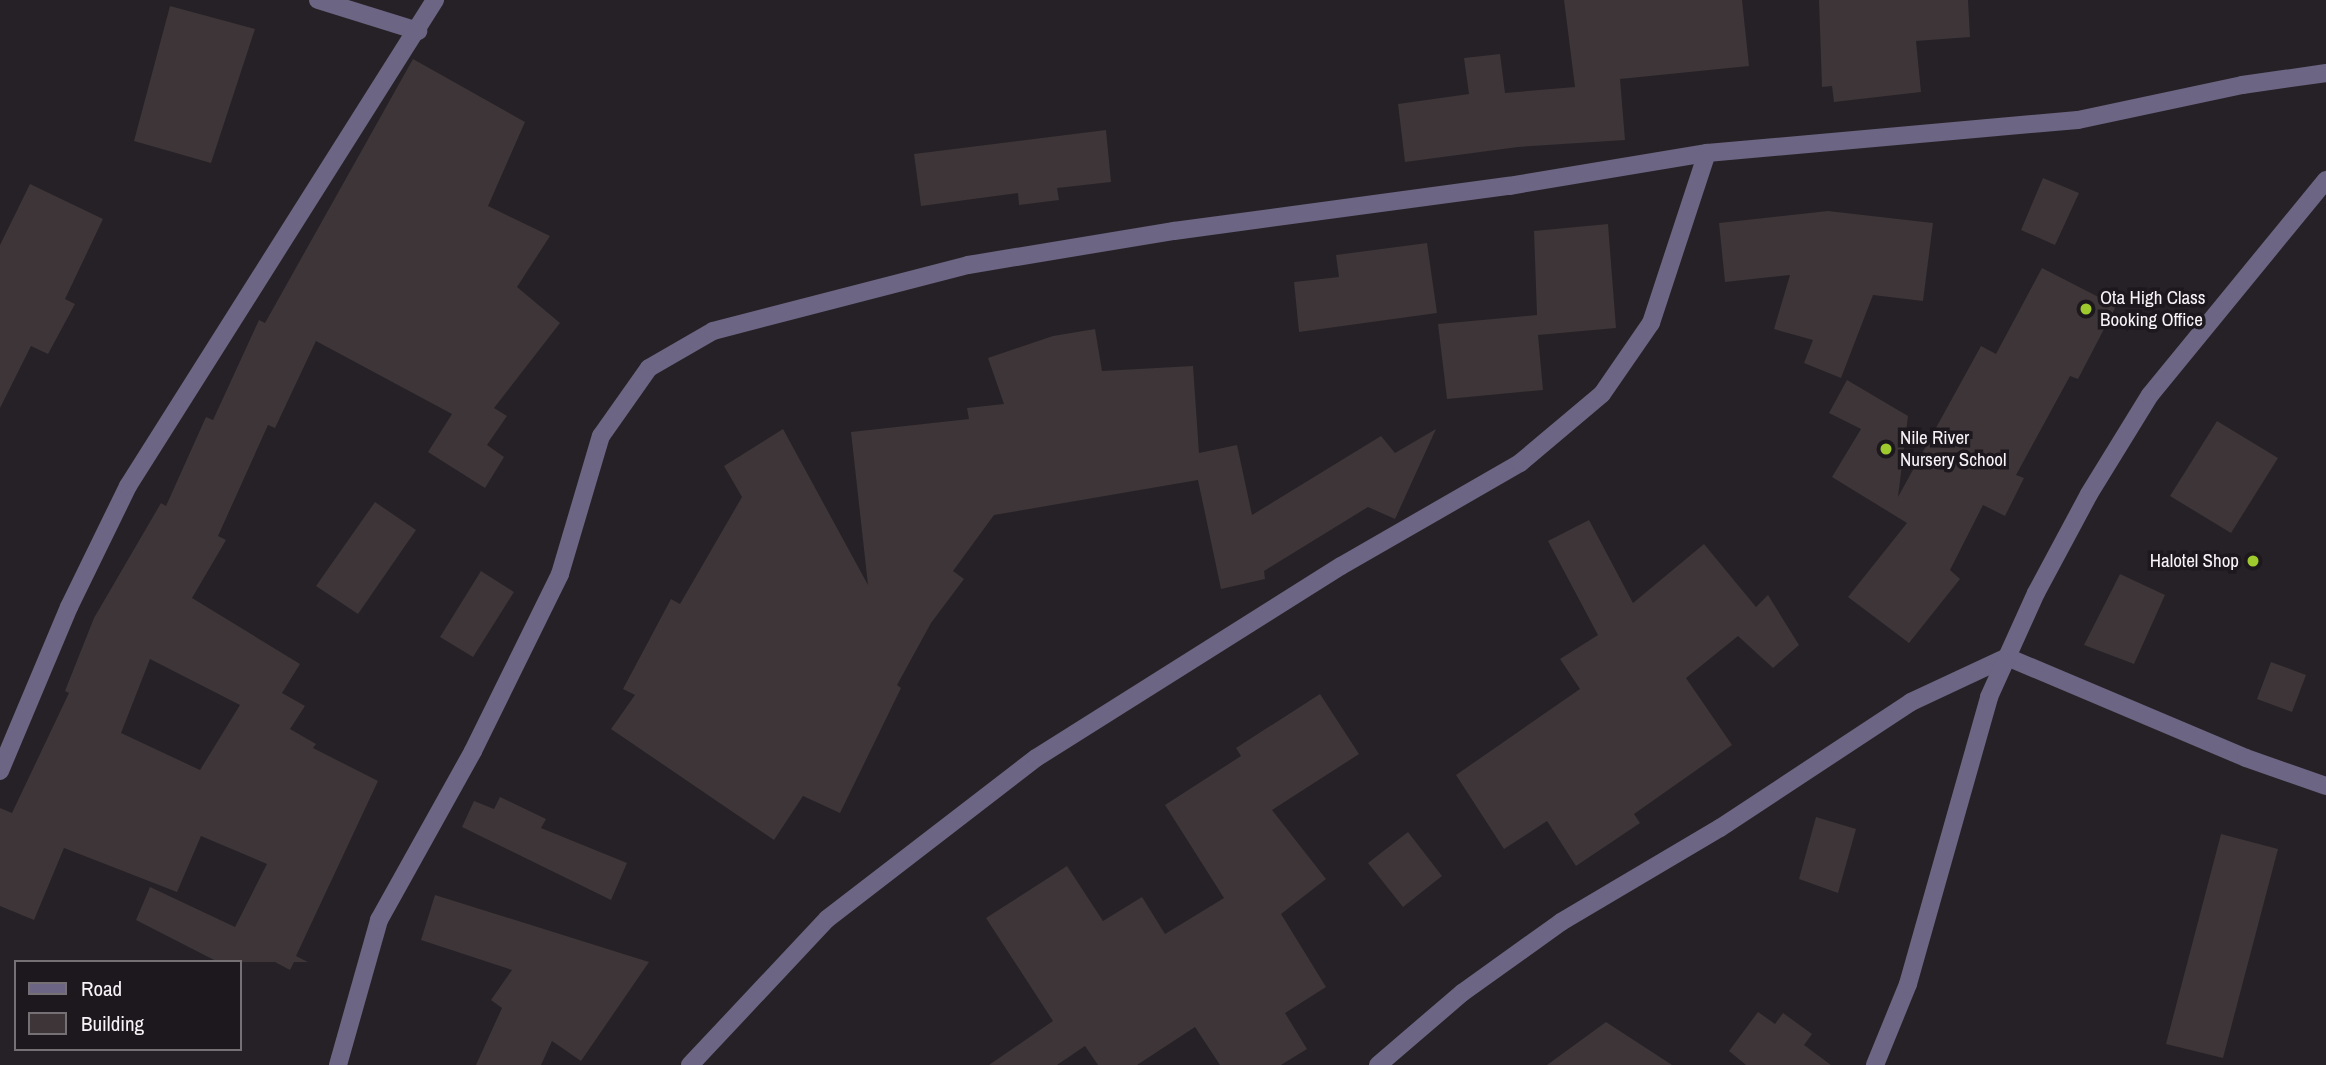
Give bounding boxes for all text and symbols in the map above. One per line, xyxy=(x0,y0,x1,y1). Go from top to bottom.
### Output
place label: Ota High Class Booking Office xyxy=(2100,287,2206,331)
marker: Ota High Class Booking Office xyxy=(2078,301,2094,317)
place label: Nile River Nursery School xyxy=(1900,427,2006,471)
marker: Nile River Nursery School xyxy=(1878,441,1894,457)
place label: Halotel Shop xyxy=(2150,550,2239,572)
marker: Halotel Shop xyxy=(2245,553,2261,569)
legend xyxy=(14,960,242,1051)
text: Road xyxy=(81,974,122,1003)
text: Building xyxy=(81,1009,144,1038)

